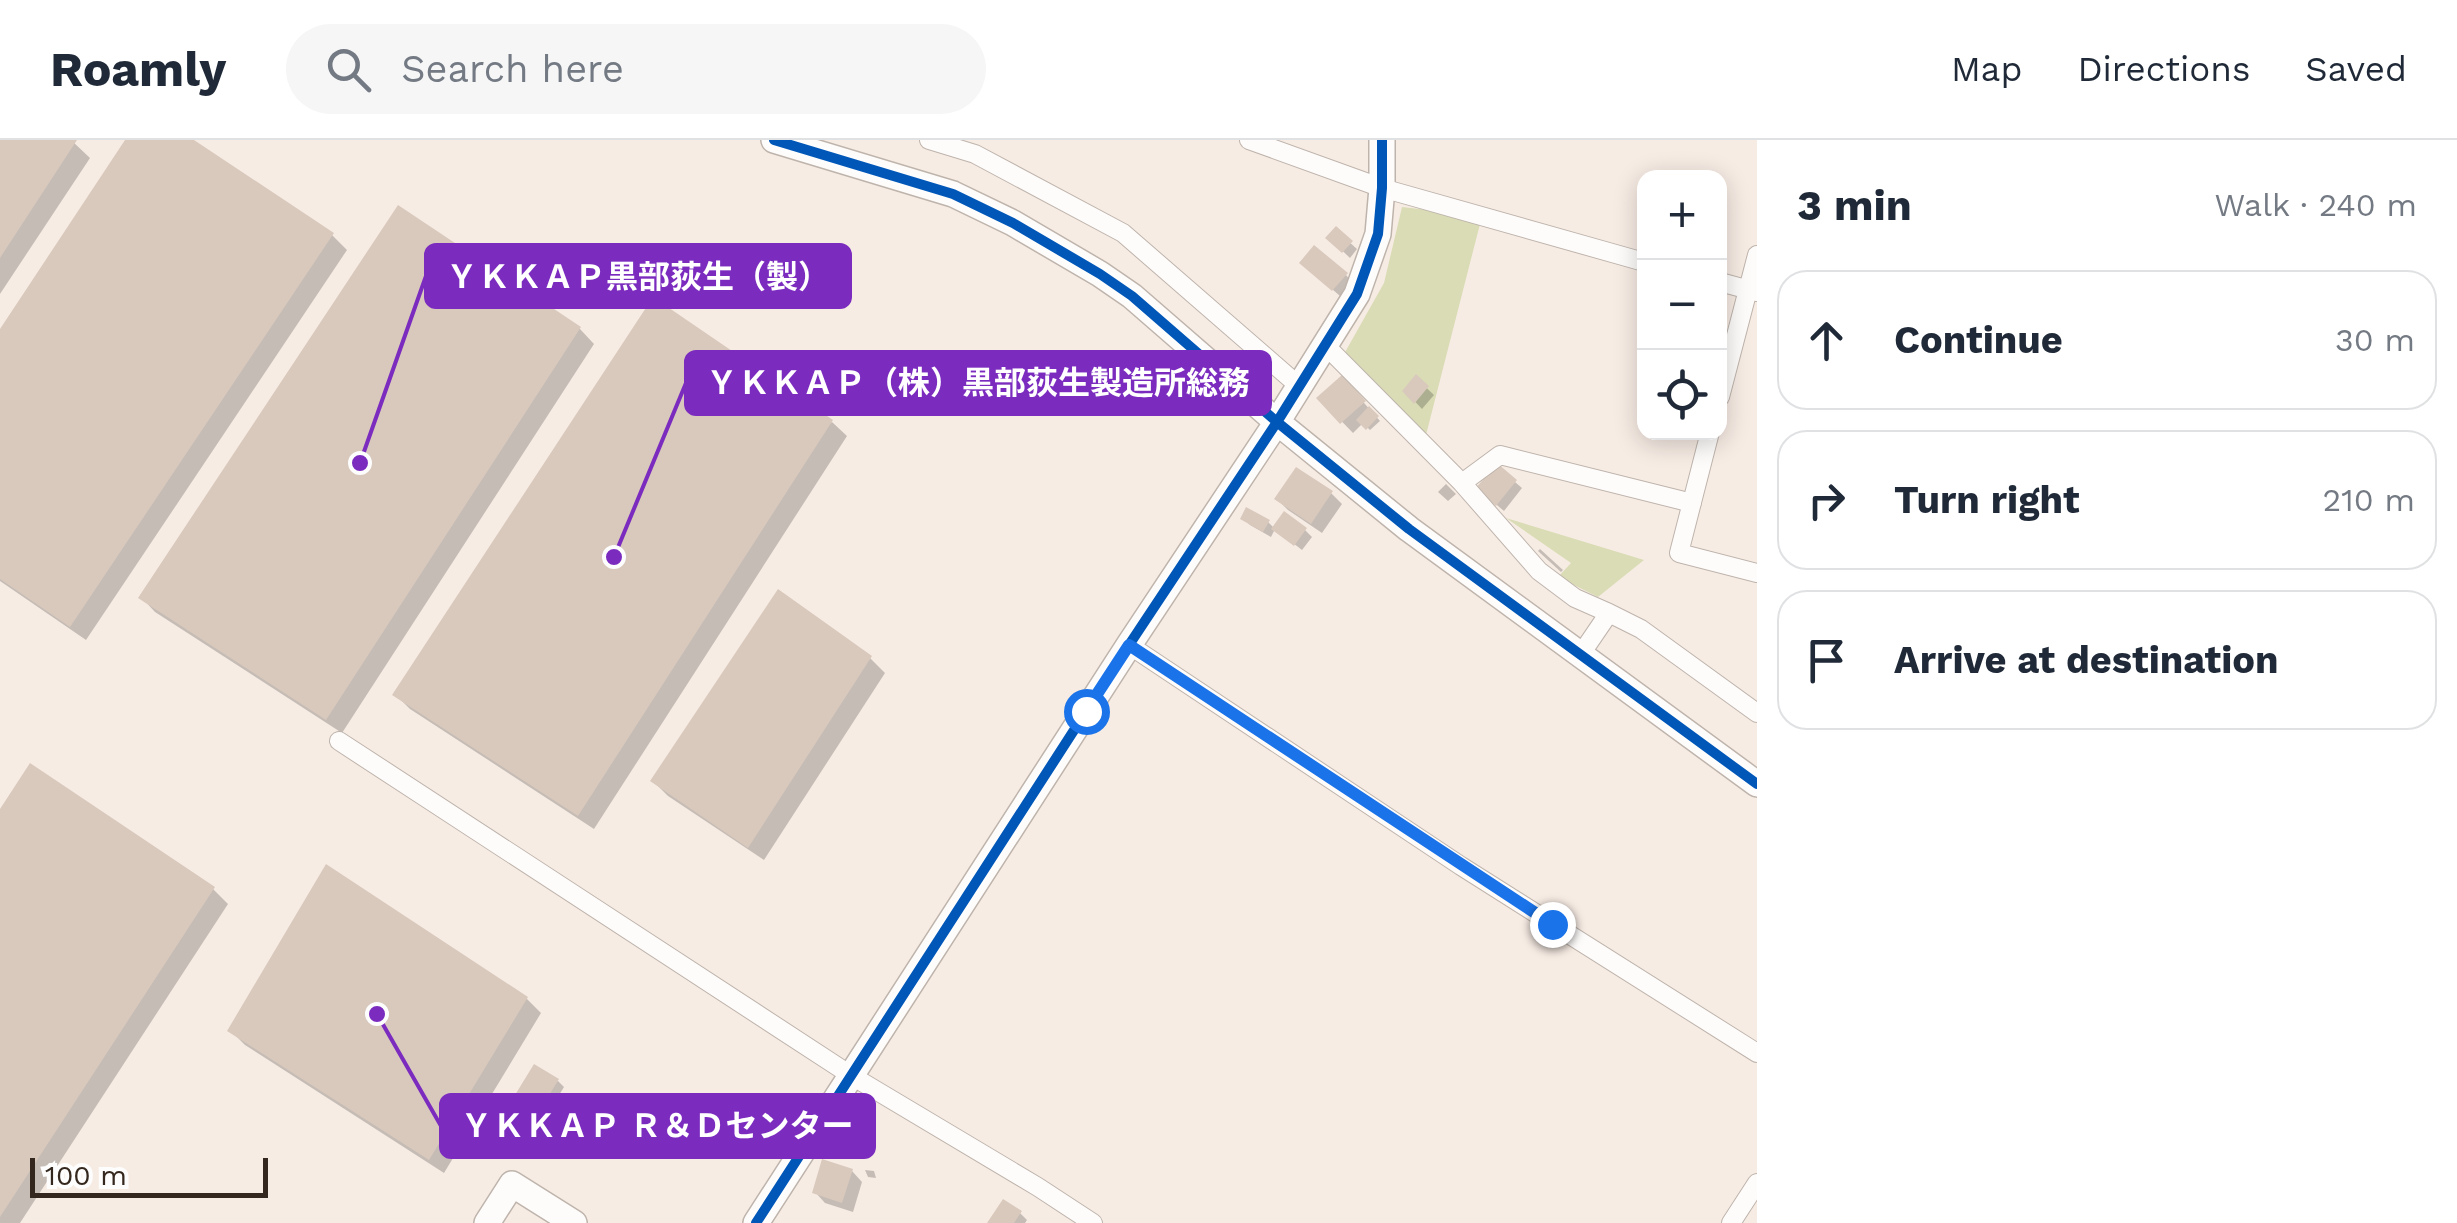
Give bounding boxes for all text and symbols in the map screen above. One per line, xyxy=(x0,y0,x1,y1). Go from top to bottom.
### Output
search box xyxy=(286,24,986,114)
text: Roamly xyxy=(50,41,226,98)
icon: search xyxy=(321,42,376,97)
text: Search here xyxy=(401,47,624,91)
text: Map xyxy=(1951,48,2022,90)
text: Directions xyxy=(2077,48,2250,90)
text: Saved xyxy=(2305,48,2407,90)
map controls xyxy=(1637,170,1727,440)
button: + xyxy=(1637,170,1727,260)
text: 3 min xyxy=(1797,181,1912,230)
text: Walk · 240 m xyxy=(2215,186,2417,224)
callout: ＹＫＫＡＰ黒部荻生（製） xyxy=(426,245,850,307)
text: ＹＫＫＡＰ黒部荻生（製） xyxy=(446,258,830,296)
button: − xyxy=(1637,260,1727,350)
icon: ahead xyxy=(1799,313,1854,368)
text: Continue xyxy=(1894,318,2063,362)
text: 30 m xyxy=(2335,321,2415,359)
button: locate xyxy=(1637,350,1727,440)
callout: ＹＫＫＡＰ（株）黒部荻生製造所総務 xyxy=(686,352,1270,414)
text: ＹＫＫＡＰ（株）黒部荻生製造所総務 xyxy=(706,364,1250,402)
icon: right xyxy=(1799,473,1854,528)
text: Turn right xyxy=(1894,478,2080,522)
text: 210 m xyxy=(2323,481,2415,519)
icon: arrive xyxy=(1799,633,1854,688)
text: Arrive at destination xyxy=(1894,638,2279,682)
route start xyxy=(1064,689,1110,735)
route end xyxy=(1530,902,1576,948)
callout: ＹＫＫＡＰ Ｒ＆Ｄセンター xyxy=(441,1095,874,1157)
text: ＹＫＫＡＰ Ｒ＆Ｄセンター xyxy=(460,1107,854,1145)
scale bar xyxy=(30,1153,268,1198)
text: 100 m xyxy=(45,1159,127,1192)

